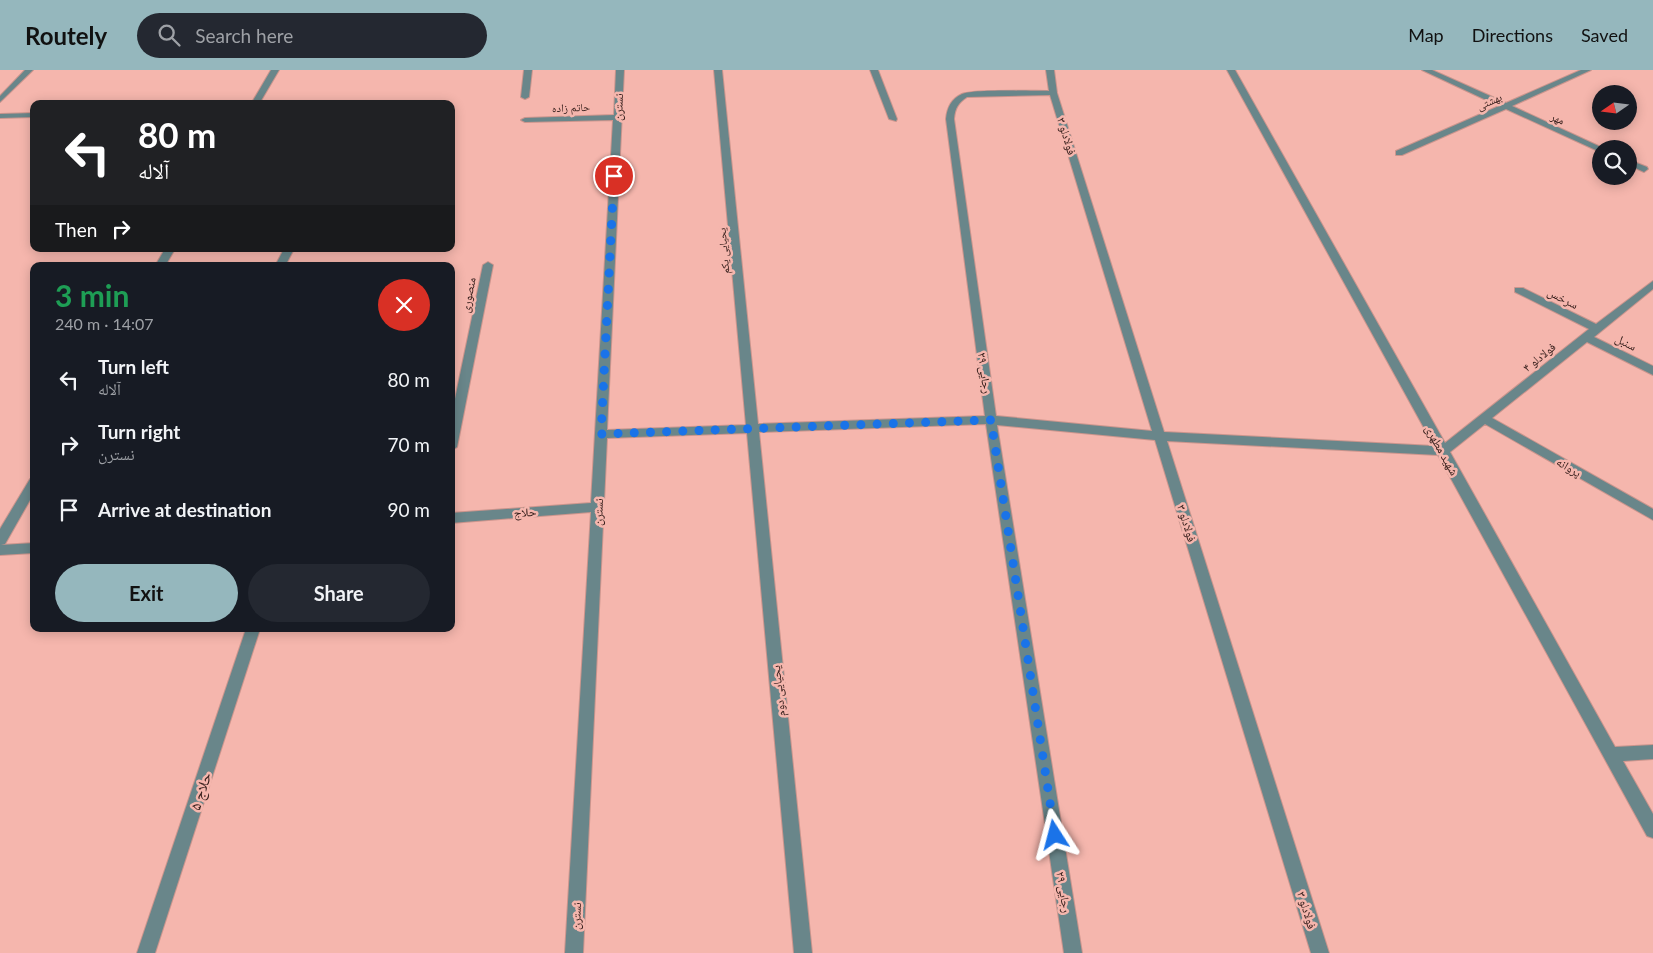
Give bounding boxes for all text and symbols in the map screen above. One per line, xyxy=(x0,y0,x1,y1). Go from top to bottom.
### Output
search box xyxy=(137,13,487,58)
text: Routely xyxy=(25,21,107,50)
icon: search xyxy=(155,21,183,49)
text: Search here xyxy=(195,24,293,47)
text: Map xyxy=(1408,24,1444,46)
text: Directions xyxy=(1472,24,1553,46)
text: Saved xyxy=(1581,24,1628,46)
north arrow xyxy=(1592,85,1638,130)
map controls xyxy=(1592,85,1637,185)
street label: بهشتی xyxy=(1474,90,1504,113)
street label: نسترن xyxy=(610,93,626,121)
street label: حاتم زاده xyxy=(552,100,590,116)
street label: مهر xyxy=(1548,109,1567,127)
text: 80 m xyxy=(138,113,216,155)
street label: فولادلو ۳ xyxy=(1054,115,1080,157)
icon: left xyxy=(55,120,120,185)
button: search xyxy=(1592,140,1637,185)
pin xyxy=(593,155,635,197)
text: آلاله xyxy=(138,157,169,184)
icon: arrive xyxy=(600,162,628,190)
icon: right xyxy=(107,215,135,243)
text: Then xyxy=(55,218,97,241)
street label: یحیایی یکم xyxy=(714,226,733,275)
street label: منصوری xyxy=(457,276,479,314)
text: 3 min xyxy=(55,277,129,313)
button: close xyxy=(378,279,430,331)
street label: سرخس xyxy=(1545,284,1581,312)
text: 240 m · 14:07 xyxy=(55,314,154,333)
street label: سنبل xyxy=(1613,330,1639,354)
street label: فولادلو ۴ xyxy=(1519,339,1559,375)
street label: رجایی ۲۹ xyxy=(974,351,995,395)
text: Turn left xyxy=(98,355,169,378)
icon: left xyxy=(55,366,83,394)
text: 80 m xyxy=(387,368,430,391)
text: آلاله xyxy=(98,379,121,398)
text: Turn right xyxy=(98,420,180,443)
street label: شهید مطهری xyxy=(1422,422,1462,478)
icon: right xyxy=(55,431,83,459)
text: 70 m xyxy=(387,433,430,456)
text: نسترن xyxy=(98,444,135,463)
street label: پروانه xyxy=(1554,454,1584,480)
icon: arrive xyxy=(55,496,83,524)
text: Arrive at destination xyxy=(98,498,271,521)
text: 90 m xyxy=(387,498,430,521)
street label: نسترن xyxy=(590,498,606,526)
street label: فولادلو ۳ xyxy=(1174,502,1200,544)
street label: حلاج xyxy=(513,504,537,520)
button: Exit xyxy=(55,564,238,622)
button: Share xyxy=(248,564,430,622)
street label: یحیایی دوم xyxy=(768,664,789,717)
street label: حلاج ۵ xyxy=(185,769,217,813)
position arrow xyxy=(1028,808,1080,860)
street label: رجایی ۲۹ xyxy=(1053,870,1075,914)
street label: فولادلو ۳ xyxy=(1294,889,1320,931)
street label: نسترن xyxy=(568,902,584,930)

